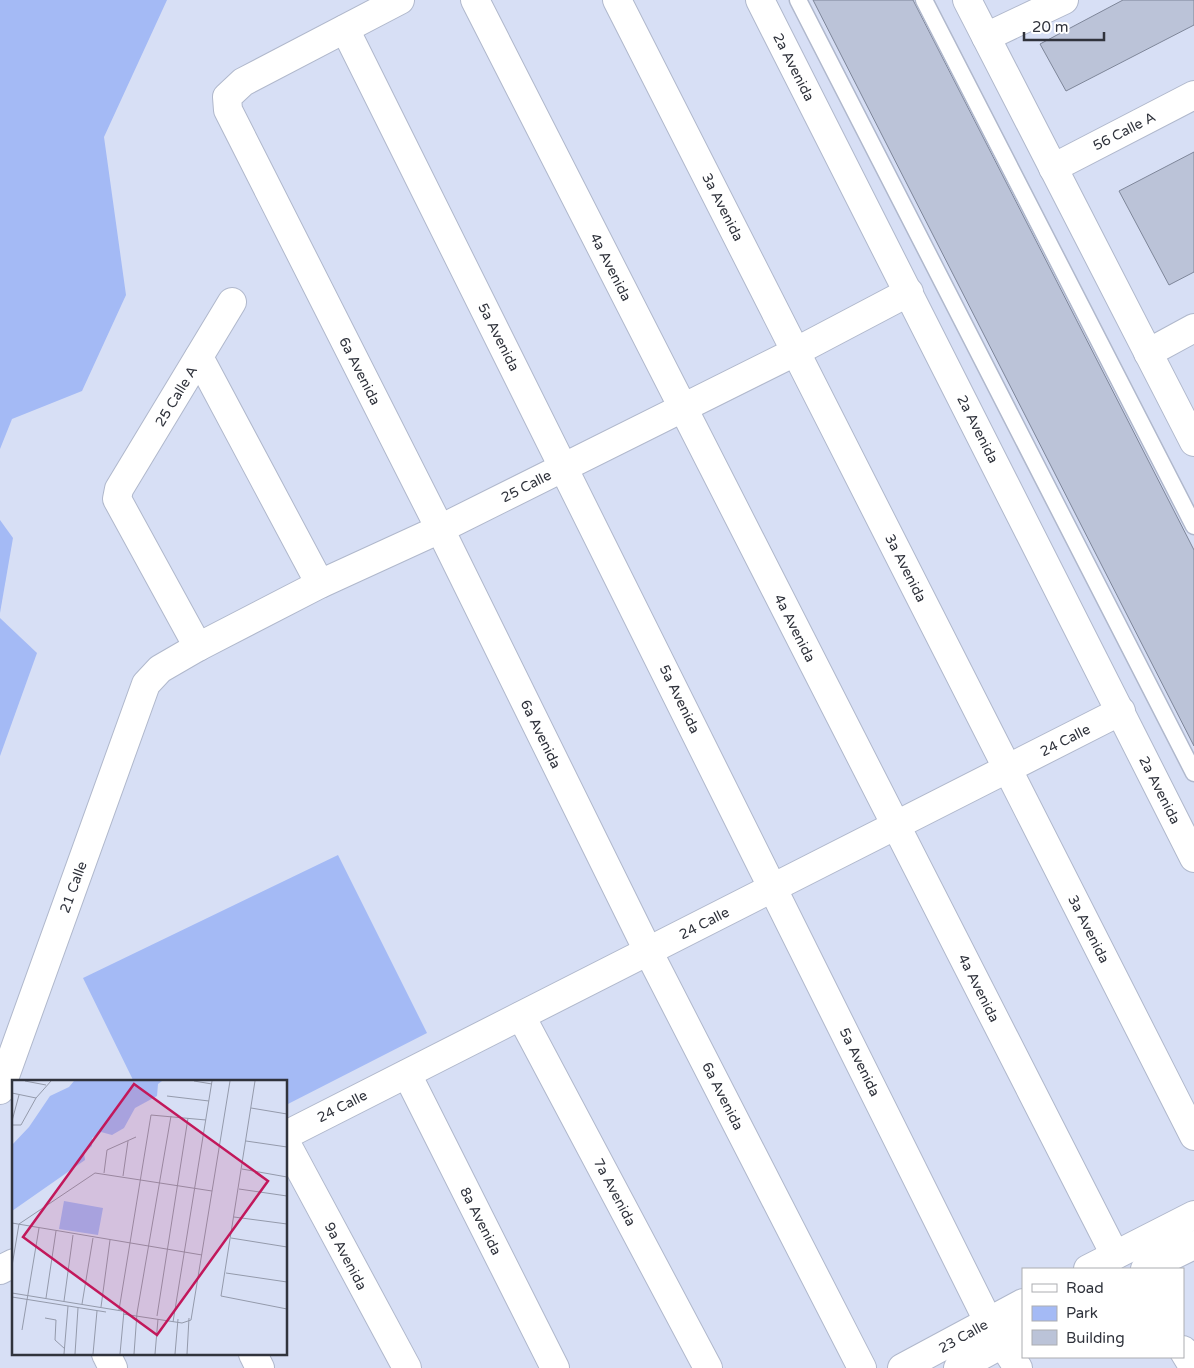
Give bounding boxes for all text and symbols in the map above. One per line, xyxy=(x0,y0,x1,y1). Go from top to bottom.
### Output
scale bar xyxy=(1024,10,1104,42)
text: 20 m xyxy=(1032,18,1069,36)
street label: 2a Avenida xyxy=(769,30,818,104)
street label: 56 Calle A xyxy=(1090,108,1158,154)
street label: 3a Avenida xyxy=(698,170,747,244)
street label: 4a Avenida xyxy=(586,230,635,304)
street label: 5a Avenida xyxy=(474,300,523,374)
street label: 6a Avenida xyxy=(335,334,384,408)
street label: 25 Calle A xyxy=(152,363,201,430)
street label: 2a Avenida xyxy=(953,392,1002,466)
street label: 25 Calle xyxy=(498,467,554,506)
street label: 3a Avenida xyxy=(881,531,930,605)
street label: 4a Avenida xyxy=(770,591,819,665)
street label: 5a Avenida xyxy=(656,662,703,736)
street label: 6a Avenida xyxy=(517,697,564,771)
street label: 24 Calle xyxy=(1037,721,1093,760)
street label: 2a Avenida xyxy=(1135,753,1184,827)
street label: 21 Calle xyxy=(56,859,91,915)
street label: 3a Avenida xyxy=(1064,892,1113,966)
street label: 24 Calle xyxy=(676,904,732,943)
street label: 4a Avenida xyxy=(954,951,1003,1025)
street label: 5a Avenida xyxy=(836,1025,883,1099)
street label: 6a Avenida xyxy=(698,1059,747,1133)
inset map xyxy=(12,1080,288,1356)
street label: 24 Calle xyxy=(314,1087,370,1126)
street label: 7a Avenida xyxy=(590,1155,639,1229)
street label: 8a Avenida xyxy=(456,1184,505,1258)
street label: 9a Avenida xyxy=(321,1219,370,1293)
legend xyxy=(1022,1268,1184,1358)
text: Road xyxy=(1066,1279,1104,1297)
text: Park xyxy=(1066,1304,1098,1322)
street label: 23 Calle xyxy=(936,1316,991,1357)
text: Building xyxy=(1066,1329,1125,1347)

